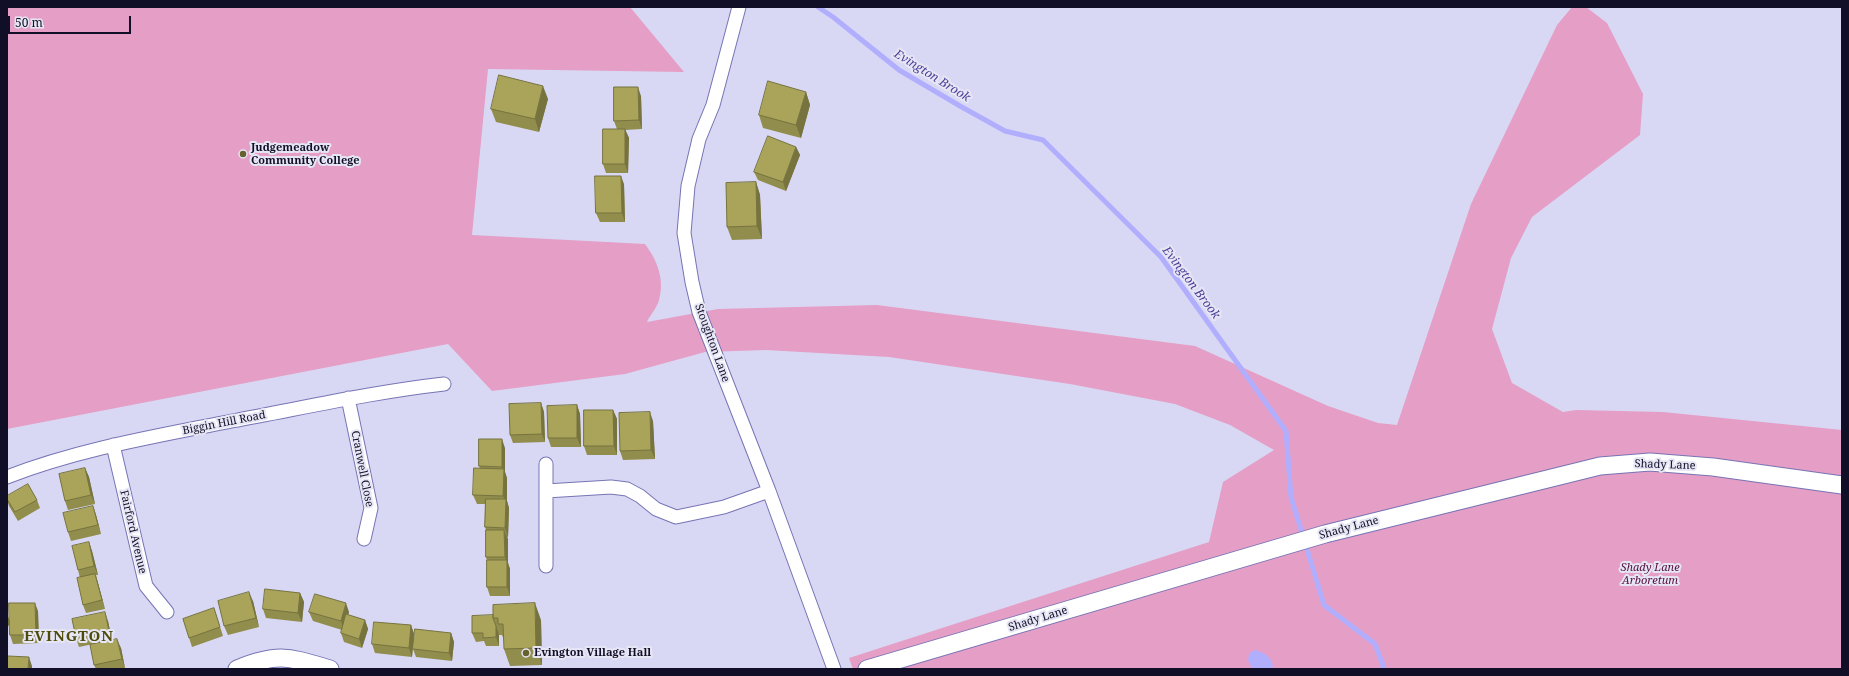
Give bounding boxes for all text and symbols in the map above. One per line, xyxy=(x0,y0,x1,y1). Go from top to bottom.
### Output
scale bar xyxy=(10,8,133,34)
text: 50 m xyxy=(15,14,43,31)
water label: Evington Brook xyxy=(891,47,973,105)
place label: Judgemeadow Community College xyxy=(251,141,360,167)
marker: Judgemeadow Community College xyxy=(238,149,248,159)
water label: Evington Brook xyxy=(1159,244,1223,322)
street label: Stoughton Lane xyxy=(692,302,732,384)
street label: Biggin Hill Road xyxy=(181,408,267,438)
street label: Cranwell Close xyxy=(348,430,376,508)
street label: Shady Lane xyxy=(1634,457,1696,473)
street label: Fairford Avenue xyxy=(117,489,149,575)
street label: Shady Lane xyxy=(1318,514,1380,542)
park label: Shady Lane Arboretum xyxy=(1620,561,1680,587)
street label: Shady Lane xyxy=(1007,604,1069,634)
district label: EVINGTON xyxy=(24,628,114,646)
place label: Evington Village Hall xyxy=(534,646,651,660)
marker: Evington Village Hall xyxy=(521,648,531,658)

